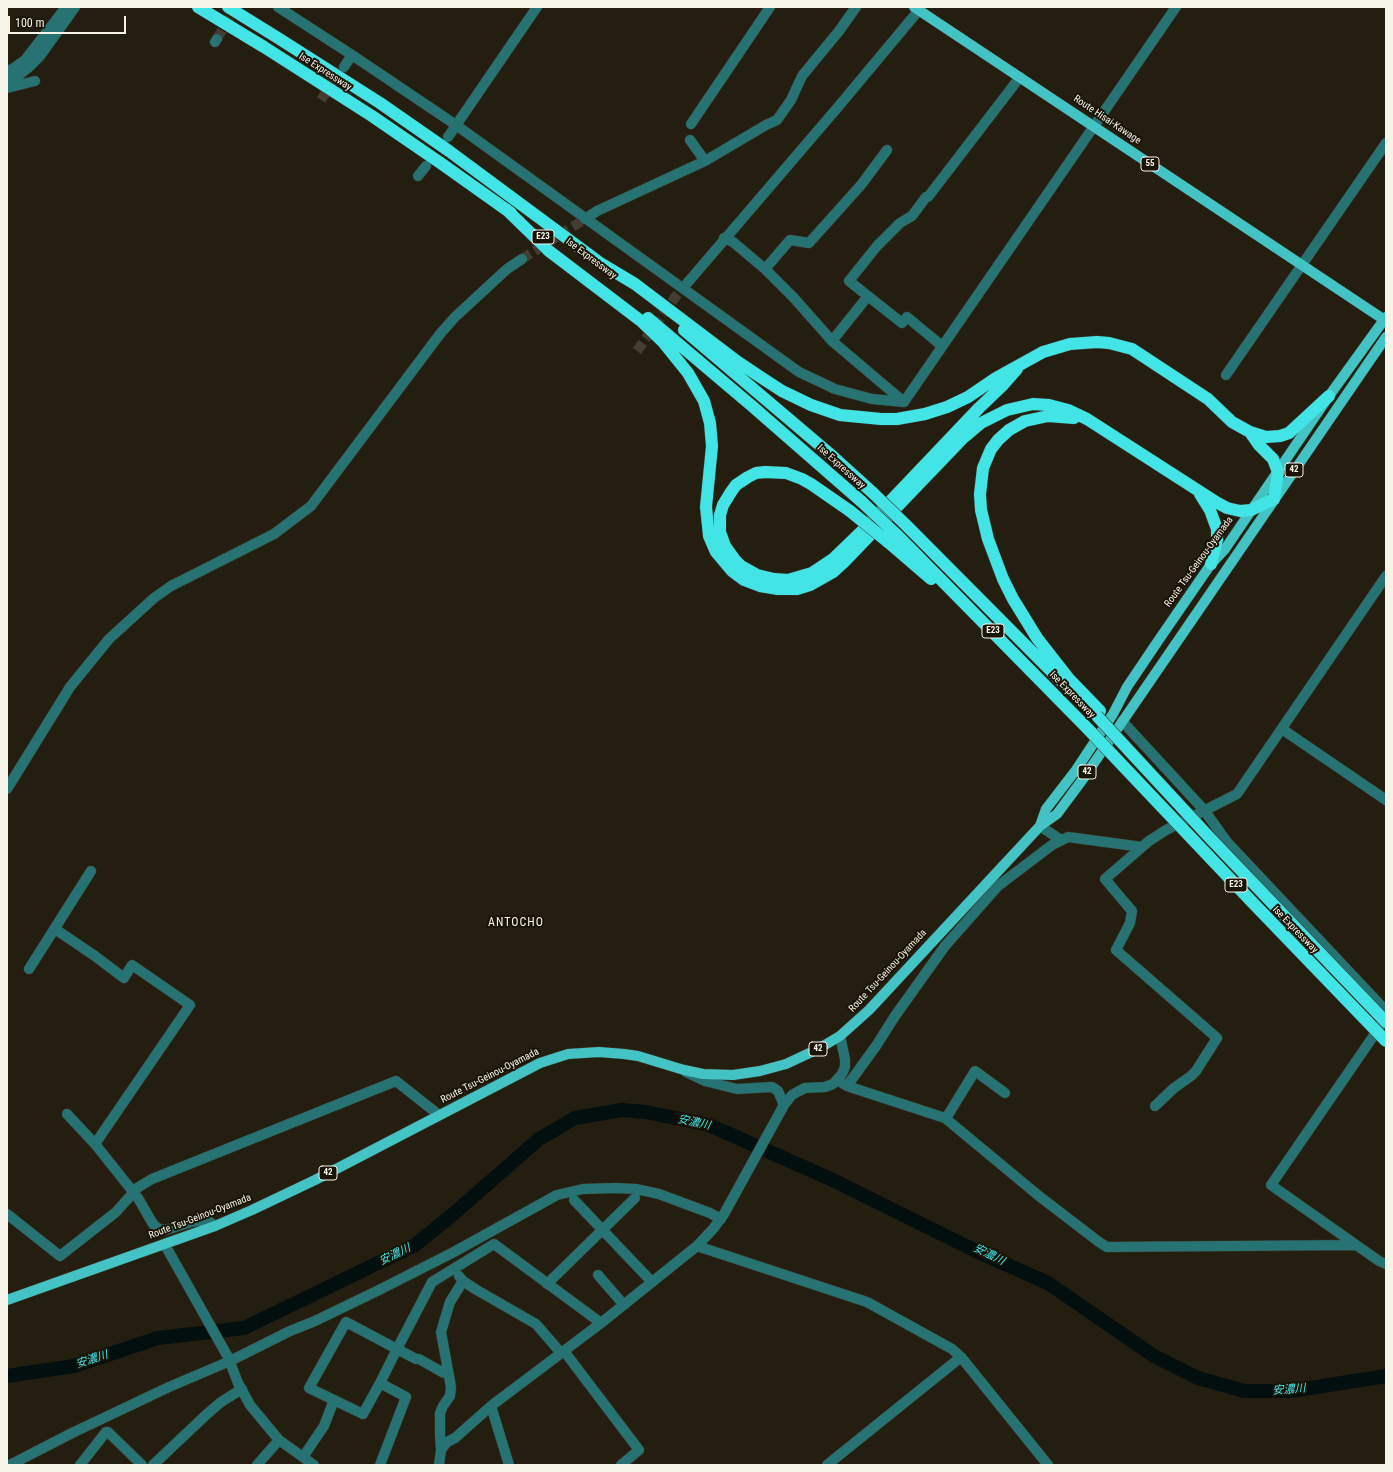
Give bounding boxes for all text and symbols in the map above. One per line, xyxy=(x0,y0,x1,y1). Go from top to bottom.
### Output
scale bar xyxy=(10,8,128,34)
text: 100 m xyxy=(15,16,45,30)
street label: Ise Expressway xyxy=(296,50,354,94)
street label: Route Hisai-Kawage xyxy=(1071,93,1143,147)
road number: 55 xyxy=(1141,157,1159,171)
road number: E23 xyxy=(532,230,554,244)
street label: Ise Expressway xyxy=(563,236,619,282)
street label: Ise Expressway xyxy=(815,442,867,492)
road number: 42 xyxy=(1285,463,1303,477)
street label: Route Tsu-Geinou-Oyamada xyxy=(1162,515,1236,609)
road number: E23 xyxy=(982,624,1004,638)
street label: Ise Expressway xyxy=(1047,669,1097,721)
road number: 42 xyxy=(1078,765,1096,779)
road number: E23 xyxy=(1225,878,1247,892)
street label: Ise Expressway xyxy=(1270,904,1320,956)
district label: ANTOCHO xyxy=(488,916,544,930)
street label: Route Tsu-Geinou-Oyamada xyxy=(847,927,929,1015)
road number: 42 xyxy=(809,1042,827,1056)
street label: Route Tsu-Geinou-Oyamada xyxy=(439,1046,541,1106)
water label: 安濃川 xyxy=(676,1113,712,1133)
road number: 42 xyxy=(319,1166,337,1180)
street label: Route Tsu-Geinou-Oyamada xyxy=(147,1192,253,1242)
water label: 安濃川 xyxy=(377,1242,413,1268)
water label: 安濃川 xyxy=(971,1242,1007,1268)
water label: 安濃川 xyxy=(74,1349,110,1371)
water label: 安濃川 xyxy=(1272,1382,1306,1398)

